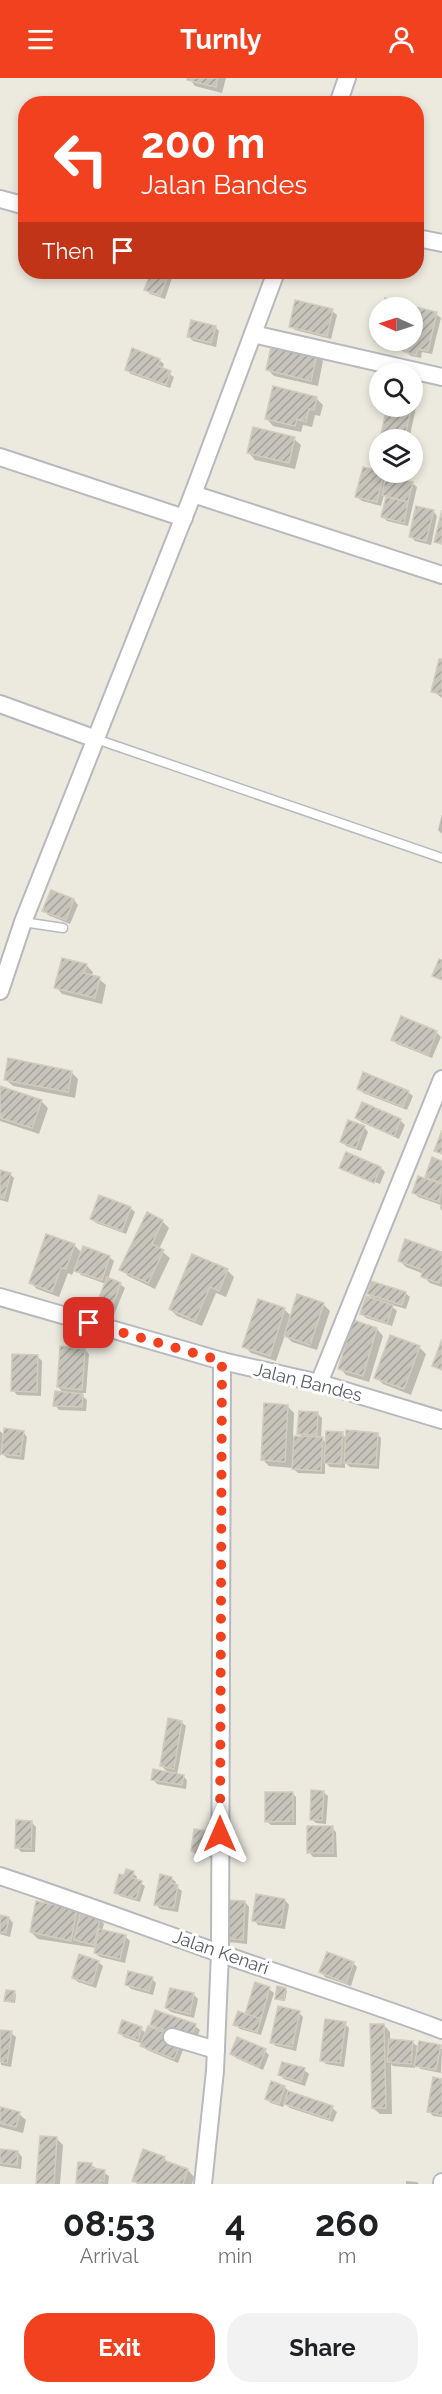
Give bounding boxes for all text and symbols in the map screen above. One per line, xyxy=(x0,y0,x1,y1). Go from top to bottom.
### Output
icon: menu xyxy=(24,23,57,56)
icon: person xyxy=(385,23,418,56)
text: Turnly xyxy=(180,24,262,55)
text: 200 m xyxy=(141,119,265,168)
icon: left xyxy=(42,120,120,198)
text: Jalan Bandes xyxy=(141,169,307,200)
icon: arrive xyxy=(106,234,139,267)
text: Then xyxy=(42,238,94,264)
north arrow xyxy=(369,297,423,351)
map controls xyxy=(369,297,423,483)
button: search xyxy=(369,363,423,417)
button: layers xyxy=(369,429,423,483)
pin xyxy=(63,1297,114,1348)
icon: arrive xyxy=(72,1306,105,1339)
street label: Jalan Bandes xyxy=(252,1358,365,1406)
position arrow xyxy=(188,1802,252,1866)
street label: Jalan Kenari xyxy=(170,1926,272,1978)
text: 08:53 xyxy=(63,2202,155,2244)
text: 4 xyxy=(225,2202,246,2244)
text: 260 xyxy=(315,2202,379,2244)
text: Arrival xyxy=(80,2244,138,2268)
text: min xyxy=(218,2244,252,2268)
text: m xyxy=(338,2244,356,2268)
button: Exit xyxy=(24,2313,215,2382)
button: Share xyxy=(227,2313,418,2382)

